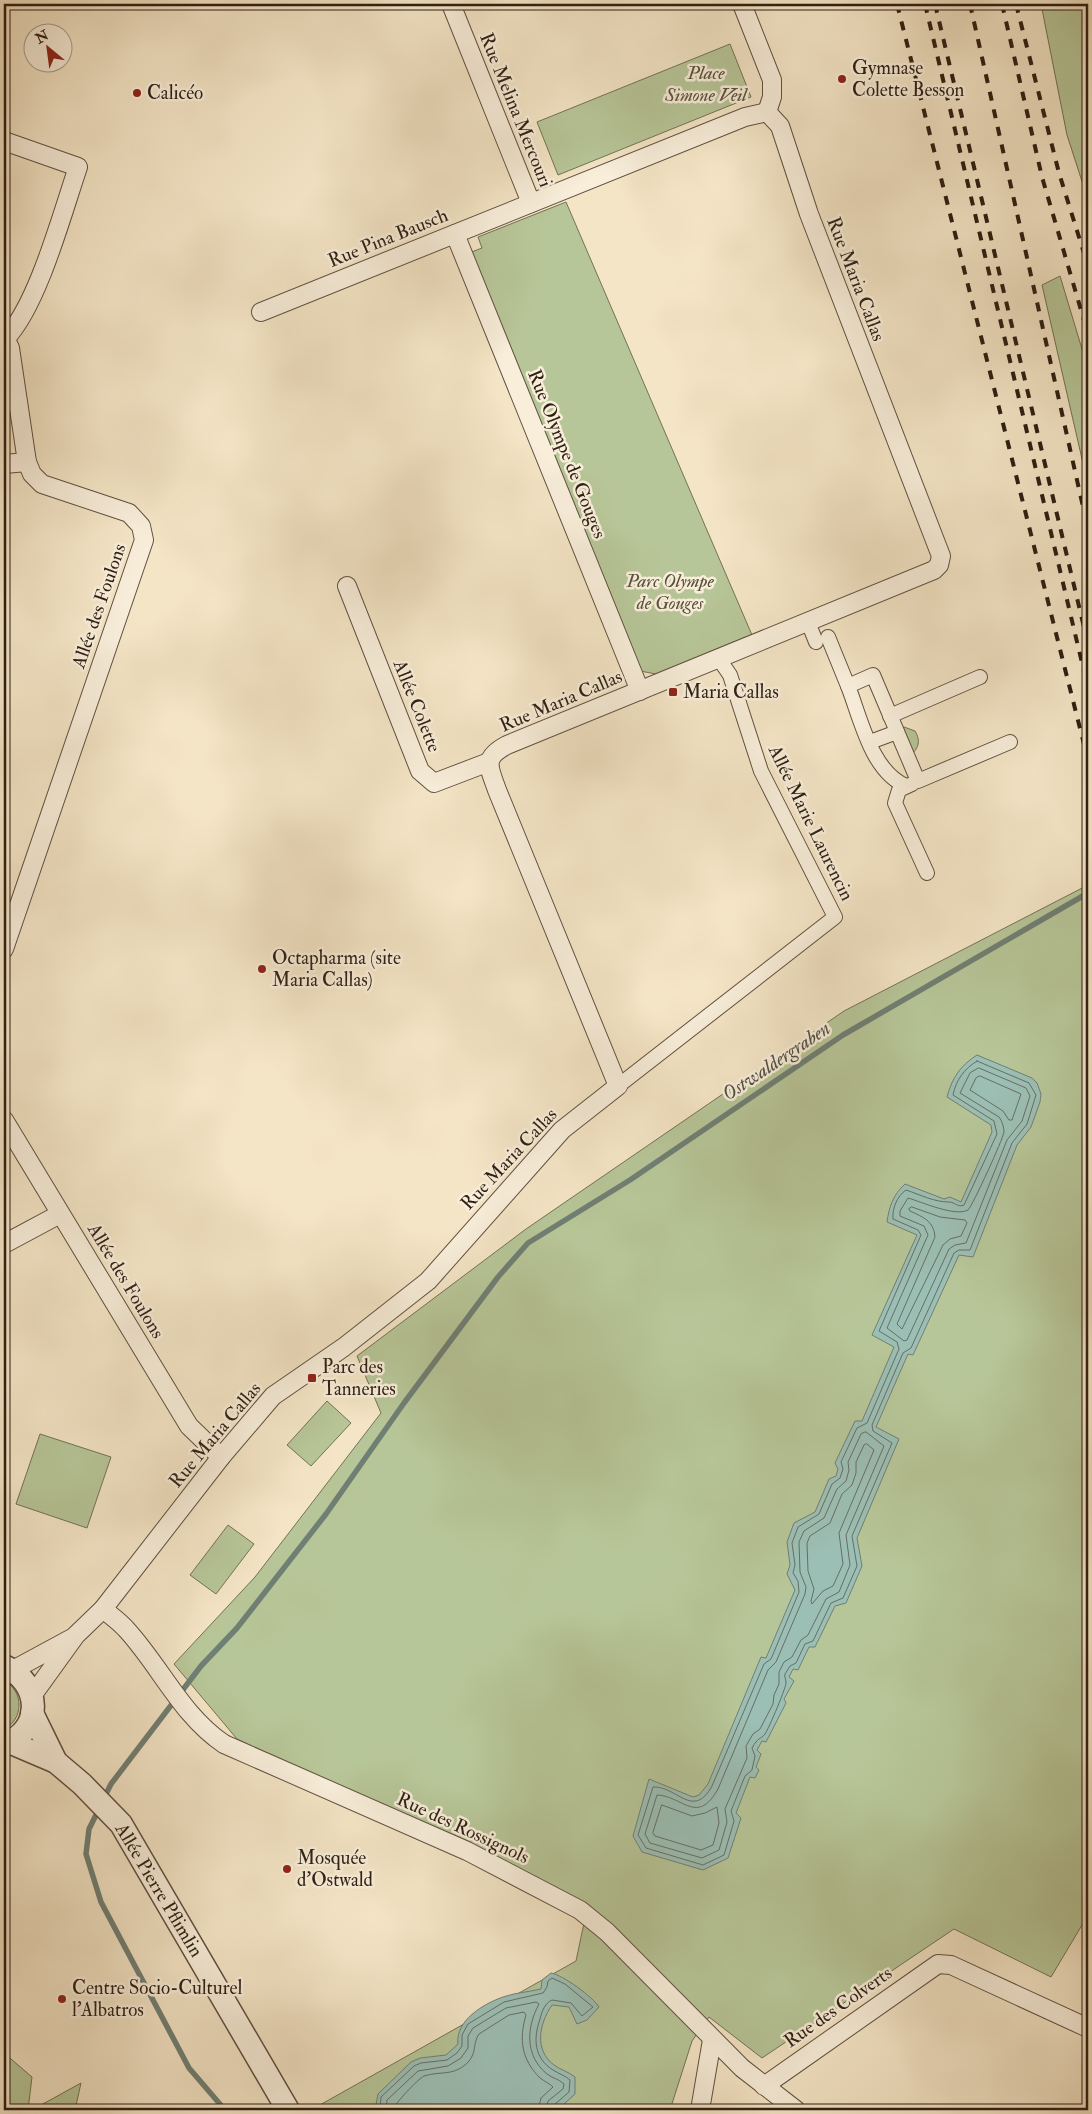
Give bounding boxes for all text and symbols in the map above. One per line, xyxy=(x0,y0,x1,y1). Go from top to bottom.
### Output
north arrow xyxy=(22,22,72,72)
text: N xyxy=(31,26,52,48)
street label: Rue Melina Mercouri xyxy=(474,29,558,191)
place label: Gymnase Colette Besson xyxy=(852,56,965,102)
park label: Place Simone Veil xyxy=(664,61,748,107)
marker: Gymnase Colette Besson xyxy=(836,73,848,85)
place label: Calicéo xyxy=(147,81,203,105)
marker: Calicéo xyxy=(131,87,143,99)
street label: Rue Pina Bausch xyxy=(325,203,451,273)
street label: Rue Maria Callas xyxy=(821,214,891,344)
street label: Rue Olympe de Gouges xyxy=(521,366,612,542)
street label: Allée des Foulons xyxy=(66,541,132,672)
park label: Parc Olympe de Gouges xyxy=(625,569,715,615)
street label: Allée Colette xyxy=(387,655,446,756)
street label: Rue Maria Callas xyxy=(496,664,626,738)
place label: Maria Callas xyxy=(683,680,779,704)
marker: Maria Callas xyxy=(667,686,679,698)
street label: Allée Marie Laurencin xyxy=(762,740,859,905)
place label: Octapharma (site Maria Callas) xyxy=(272,946,401,992)
marker: Octapharma (site Maria Callas) xyxy=(256,963,268,975)
water label: Ostwaldergraben xyxy=(717,1016,835,1106)
street label: Rue Maria Callas xyxy=(456,1103,562,1215)
street label: Allée des Foulons xyxy=(82,1218,170,1343)
place label: Parc des Tanneries xyxy=(322,1355,396,1401)
marker: Parc des Tanneries xyxy=(306,1372,318,1384)
street label: Rue Maria Callas xyxy=(164,1377,266,1493)
street label: Rue des Rossignols xyxy=(393,1787,533,1869)
street label: Allée Pierre Pflimlin xyxy=(109,1818,209,1962)
place label: Mosquée d'Ostwald xyxy=(297,1846,374,1892)
marker: Mosquée d'Ostwald xyxy=(281,1863,293,1875)
street label: Rue des Colverts xyxy=(779,1961,897,2053)
place label: Centre Socio-Culturel l'Albatros xyxy=(72,1976,242,2022)
marker: Centre Socio-Culturel l'Albatros xyxy=(56,1993,68,2005)

